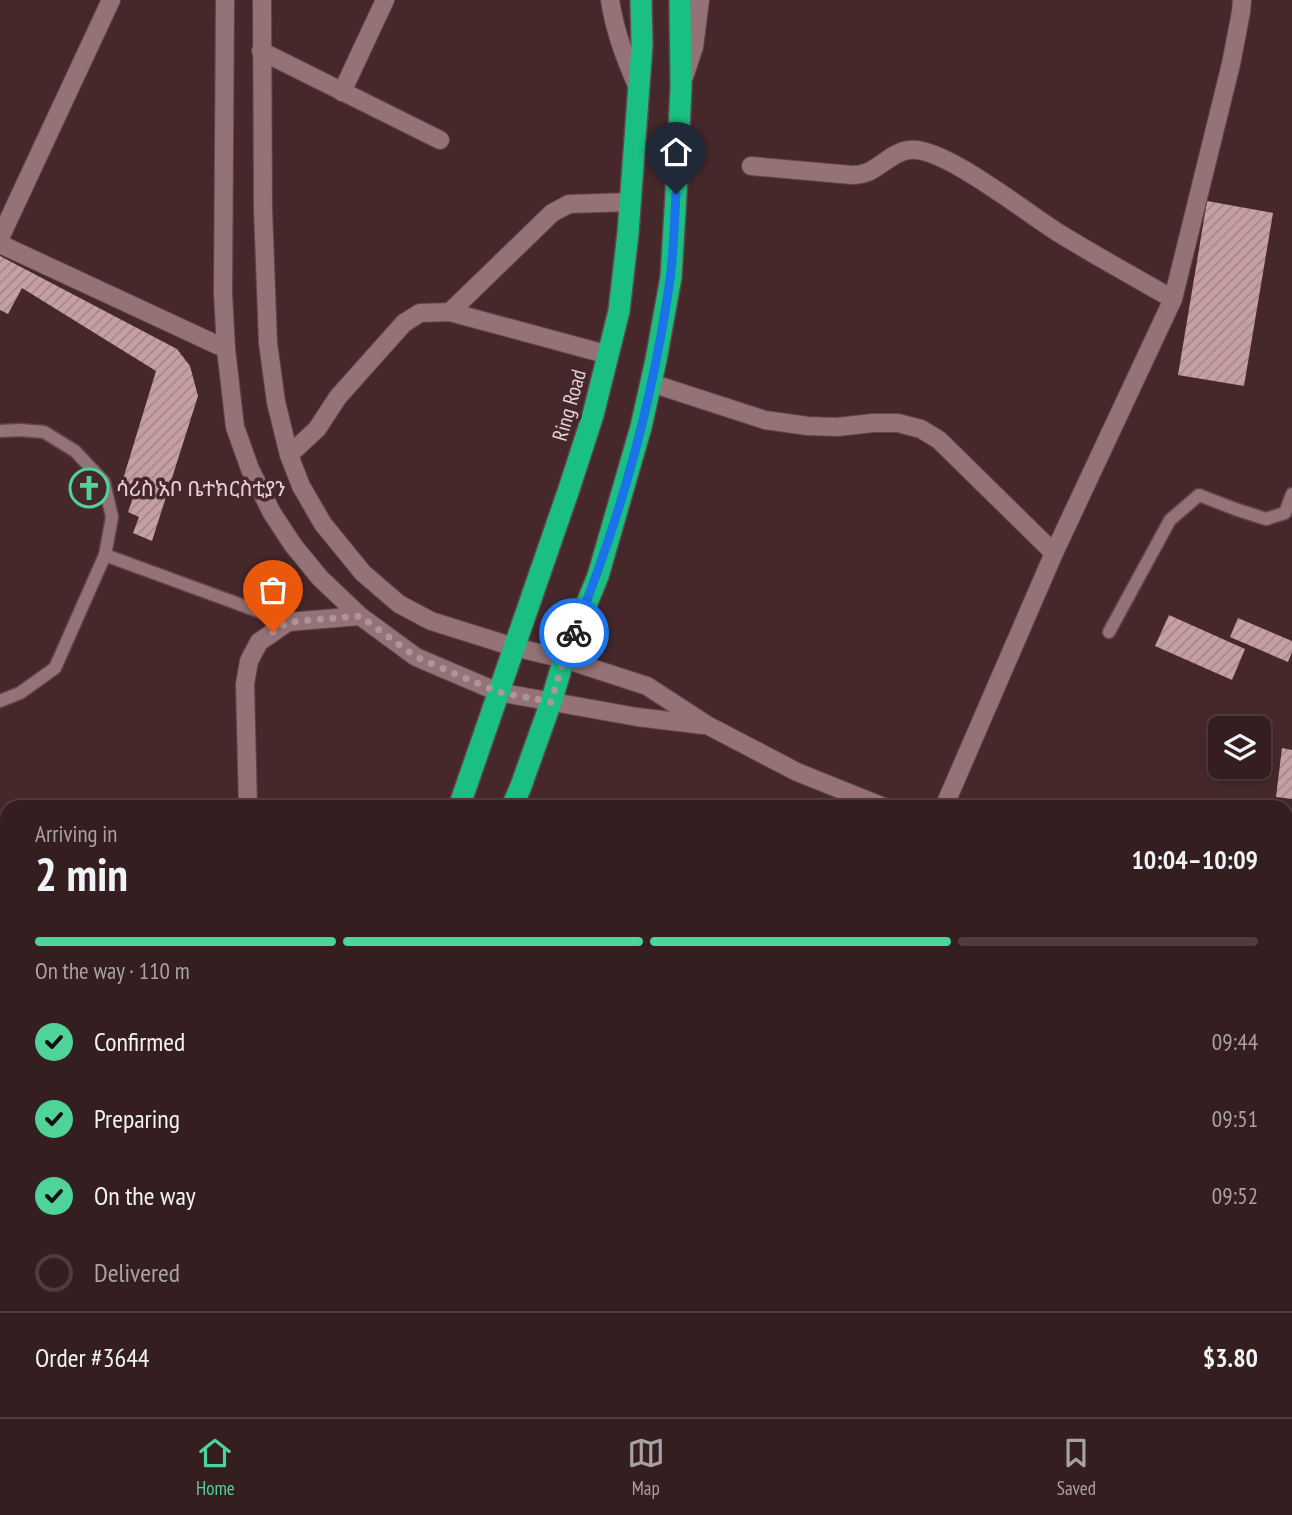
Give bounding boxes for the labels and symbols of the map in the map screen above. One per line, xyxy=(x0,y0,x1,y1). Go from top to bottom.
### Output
pin xyxy=(646,122,706,194)
street label: Ring Road xyxy=(546,366,592,444)
church icon: ሳሪስ አቦ ቤተክርስቲያን xyxy=(68,467,110,509)
place label: ሳሪስ አቦ ቤተክርስቲያን xyxy=(116,475,285,502)
pin xyxy=(243,560,303,632)
courier xyxy=(539,598,609,668)

